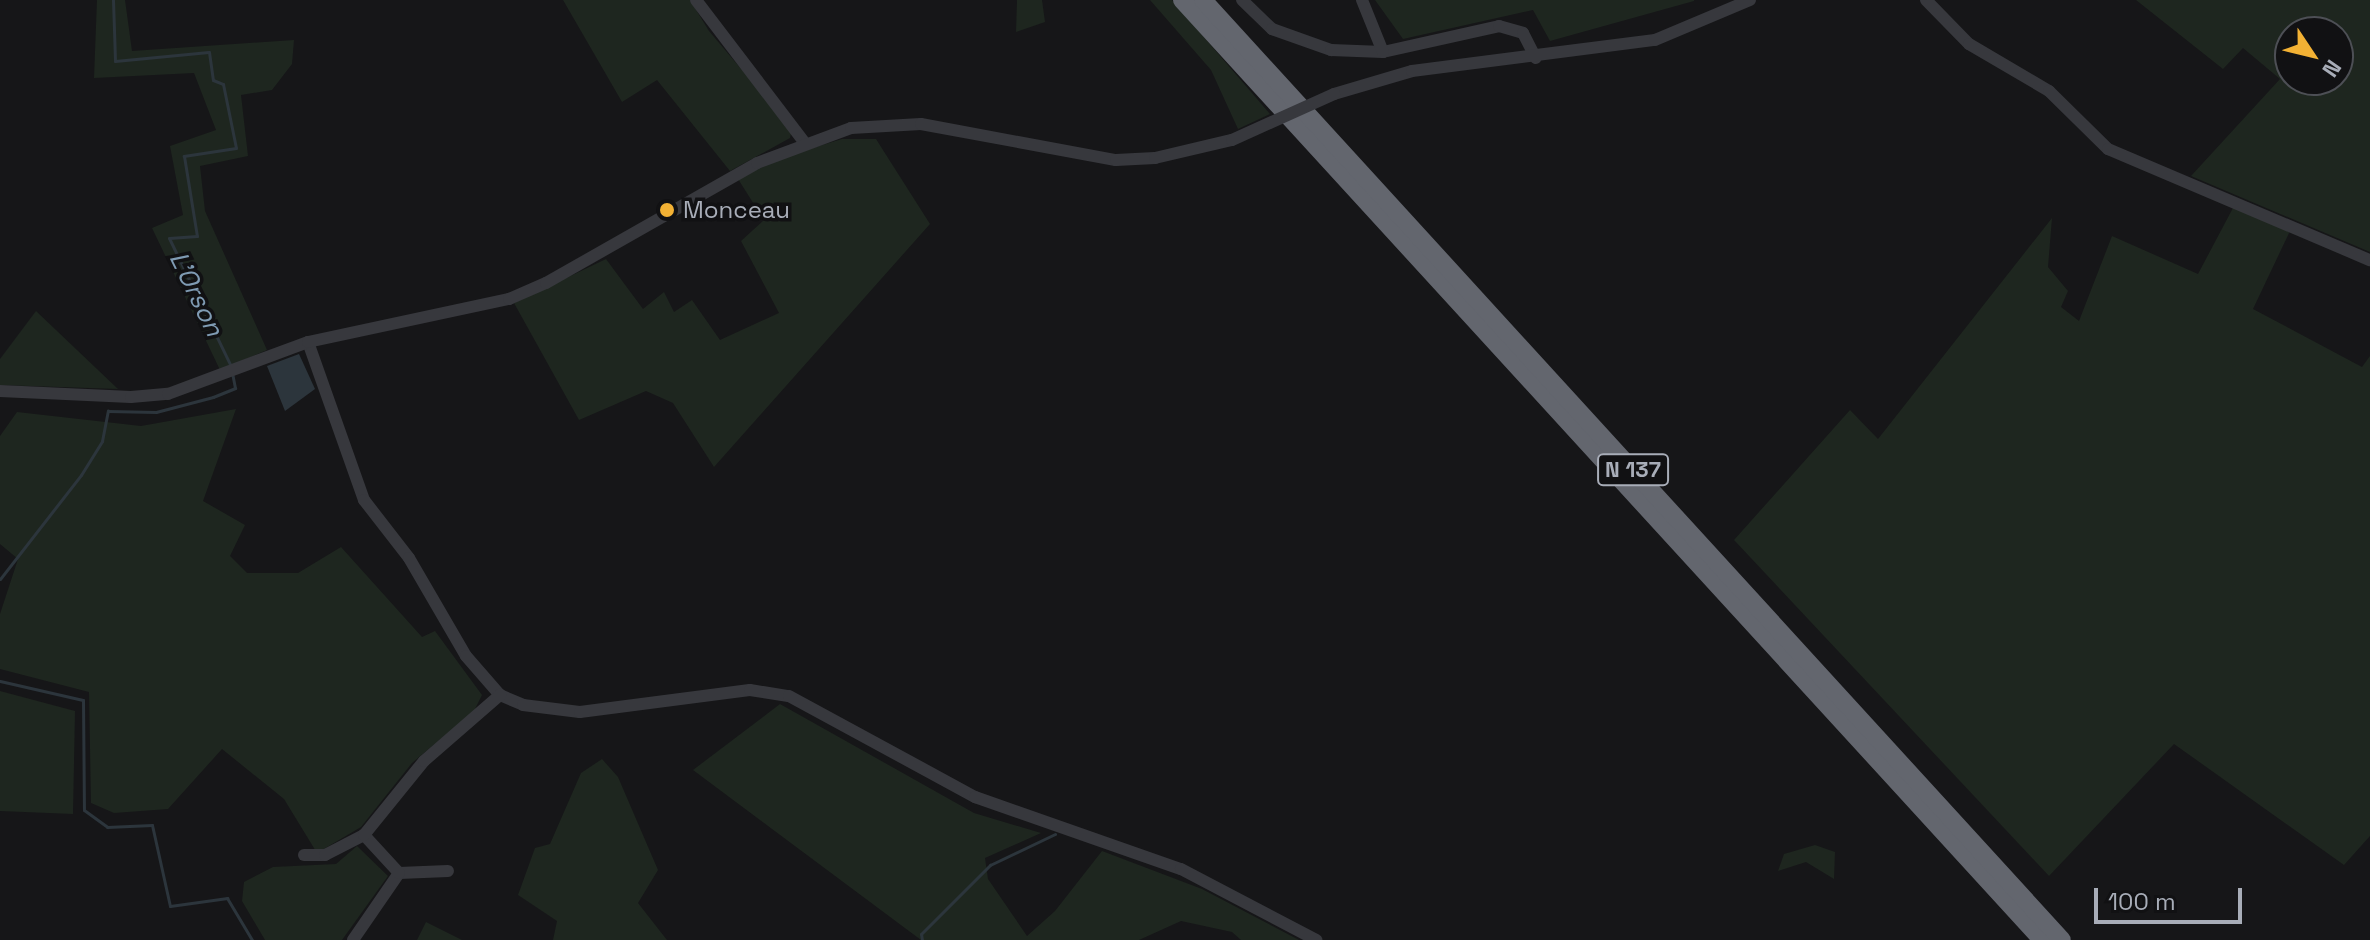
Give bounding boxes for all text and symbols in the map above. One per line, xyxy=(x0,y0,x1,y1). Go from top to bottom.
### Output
north arrow xyxy=(2274,16,2354,96)
text: N xyxy=(2316,55,2348,83)
place label: Monceau xyxy=(683,196,790,224)
marker: Monceau xyxy=(658,201,676,219)
water label: L’Orson xyxy=(162,247,230,341)
road number: N 137 xyxy=(1597,452,1669,488)
scale bar xyxy=(2098,872,2246,922)
text: 100 m xyxy=(2108,886,2176,917)

